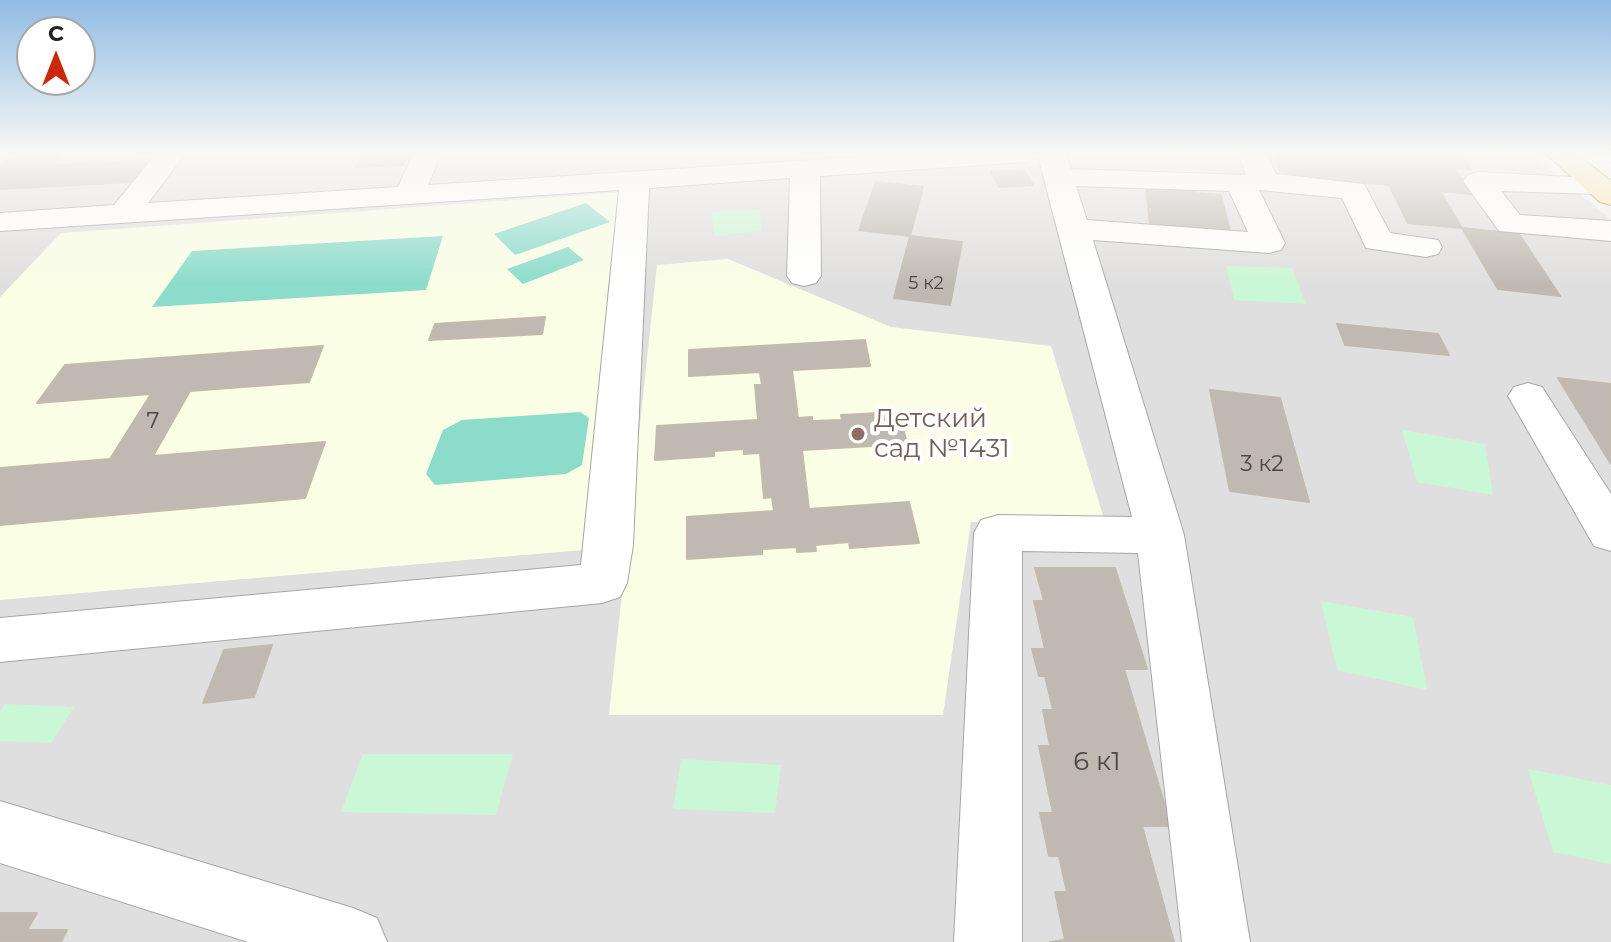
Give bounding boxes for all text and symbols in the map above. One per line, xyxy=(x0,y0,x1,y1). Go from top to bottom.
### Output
north arrow xyxy=(16,16,96,96)
text: С xyxy=(48,20,64,47)
house number: 5 к2 xyxy=(908,273,944,295)
place label: Детский сад №1431 xyxy=(874,403,1010,464)
house number: 7 xyxy=(147,409,159,435)
marker: Детский сад №1431 xyxy=(849,425,867,443)
house number: 3 к2 xyxy=(1240,452,1284,478)
house number: 6 к1 xyxy=(1073,746,1121,778)

